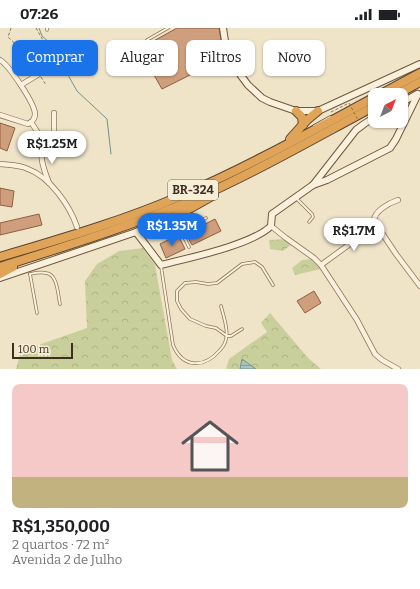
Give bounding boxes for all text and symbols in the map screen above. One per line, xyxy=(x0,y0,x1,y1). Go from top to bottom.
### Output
text: 07:26 xyxy=(20,5,58,23)
chip: Comprar xyxy=(12,40,98,76)
chip: Alugar xyxy=(106,40,178,76)
chip: Filtros xyxy=(186,40,255,76)
chip: Novo xyxy=(263,40,325,76)
north arrow xyxy=(368,88,408,128)
map controls xyxy=(368,88,408,128)
pin: R$1.25M xyxy=(15,131,89,165)
text: R$1.25M xyxy=(26,136,78,151)
road number: BR-324 xyxy=(168,180,218,200)
pin: R$1.35M xyxy=(135,213,209,247)
text: R$1.35M xyxy=(146,218,198,233)
pin: R$1.7M xyxy=(321,218,387,252)
text: R$1.7M xyxy=(333,223,375,238)
scale bar xyxy=(12,341,73,360)
text: 100 m xyxy=(18,343,49,356)
icon: home xyxy=(174,410,246,482)
text: R$1,350,000 xyxy=(12,516,110,537)
text: 2 quartos · 72 m² xyxy=(12,537,109,552)
text: Avenida 2 de Julho xyxy=(12,552,122,567)

